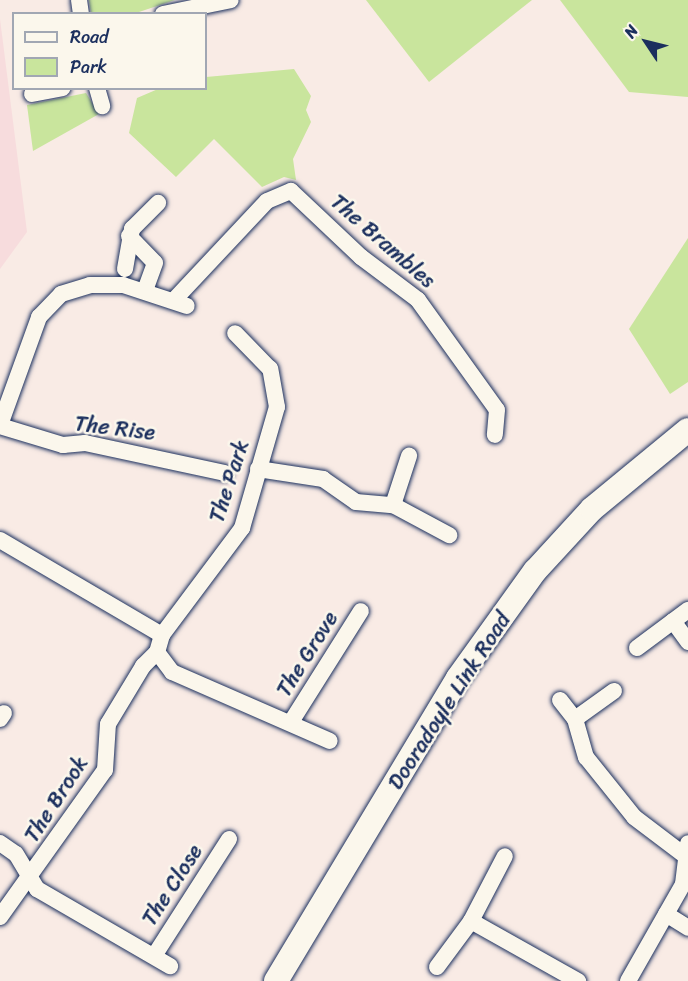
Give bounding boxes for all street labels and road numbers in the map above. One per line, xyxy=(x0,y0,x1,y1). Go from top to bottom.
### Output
street label: The Brambles xyxy=(325,188,441,294)
street label: The Rise xyxy=(73,410,157,446)
street label: The Park xyxy=(203,436,255,526)
street label: The Grove xyxy=(270,606,344,702)
street label: Dooradoyle Link Road xyxy=(382,608,516,794)
street label: The Brook xyxy=(18,751,94,847)
street label: The Close xyxy=(135,839,209,931)

